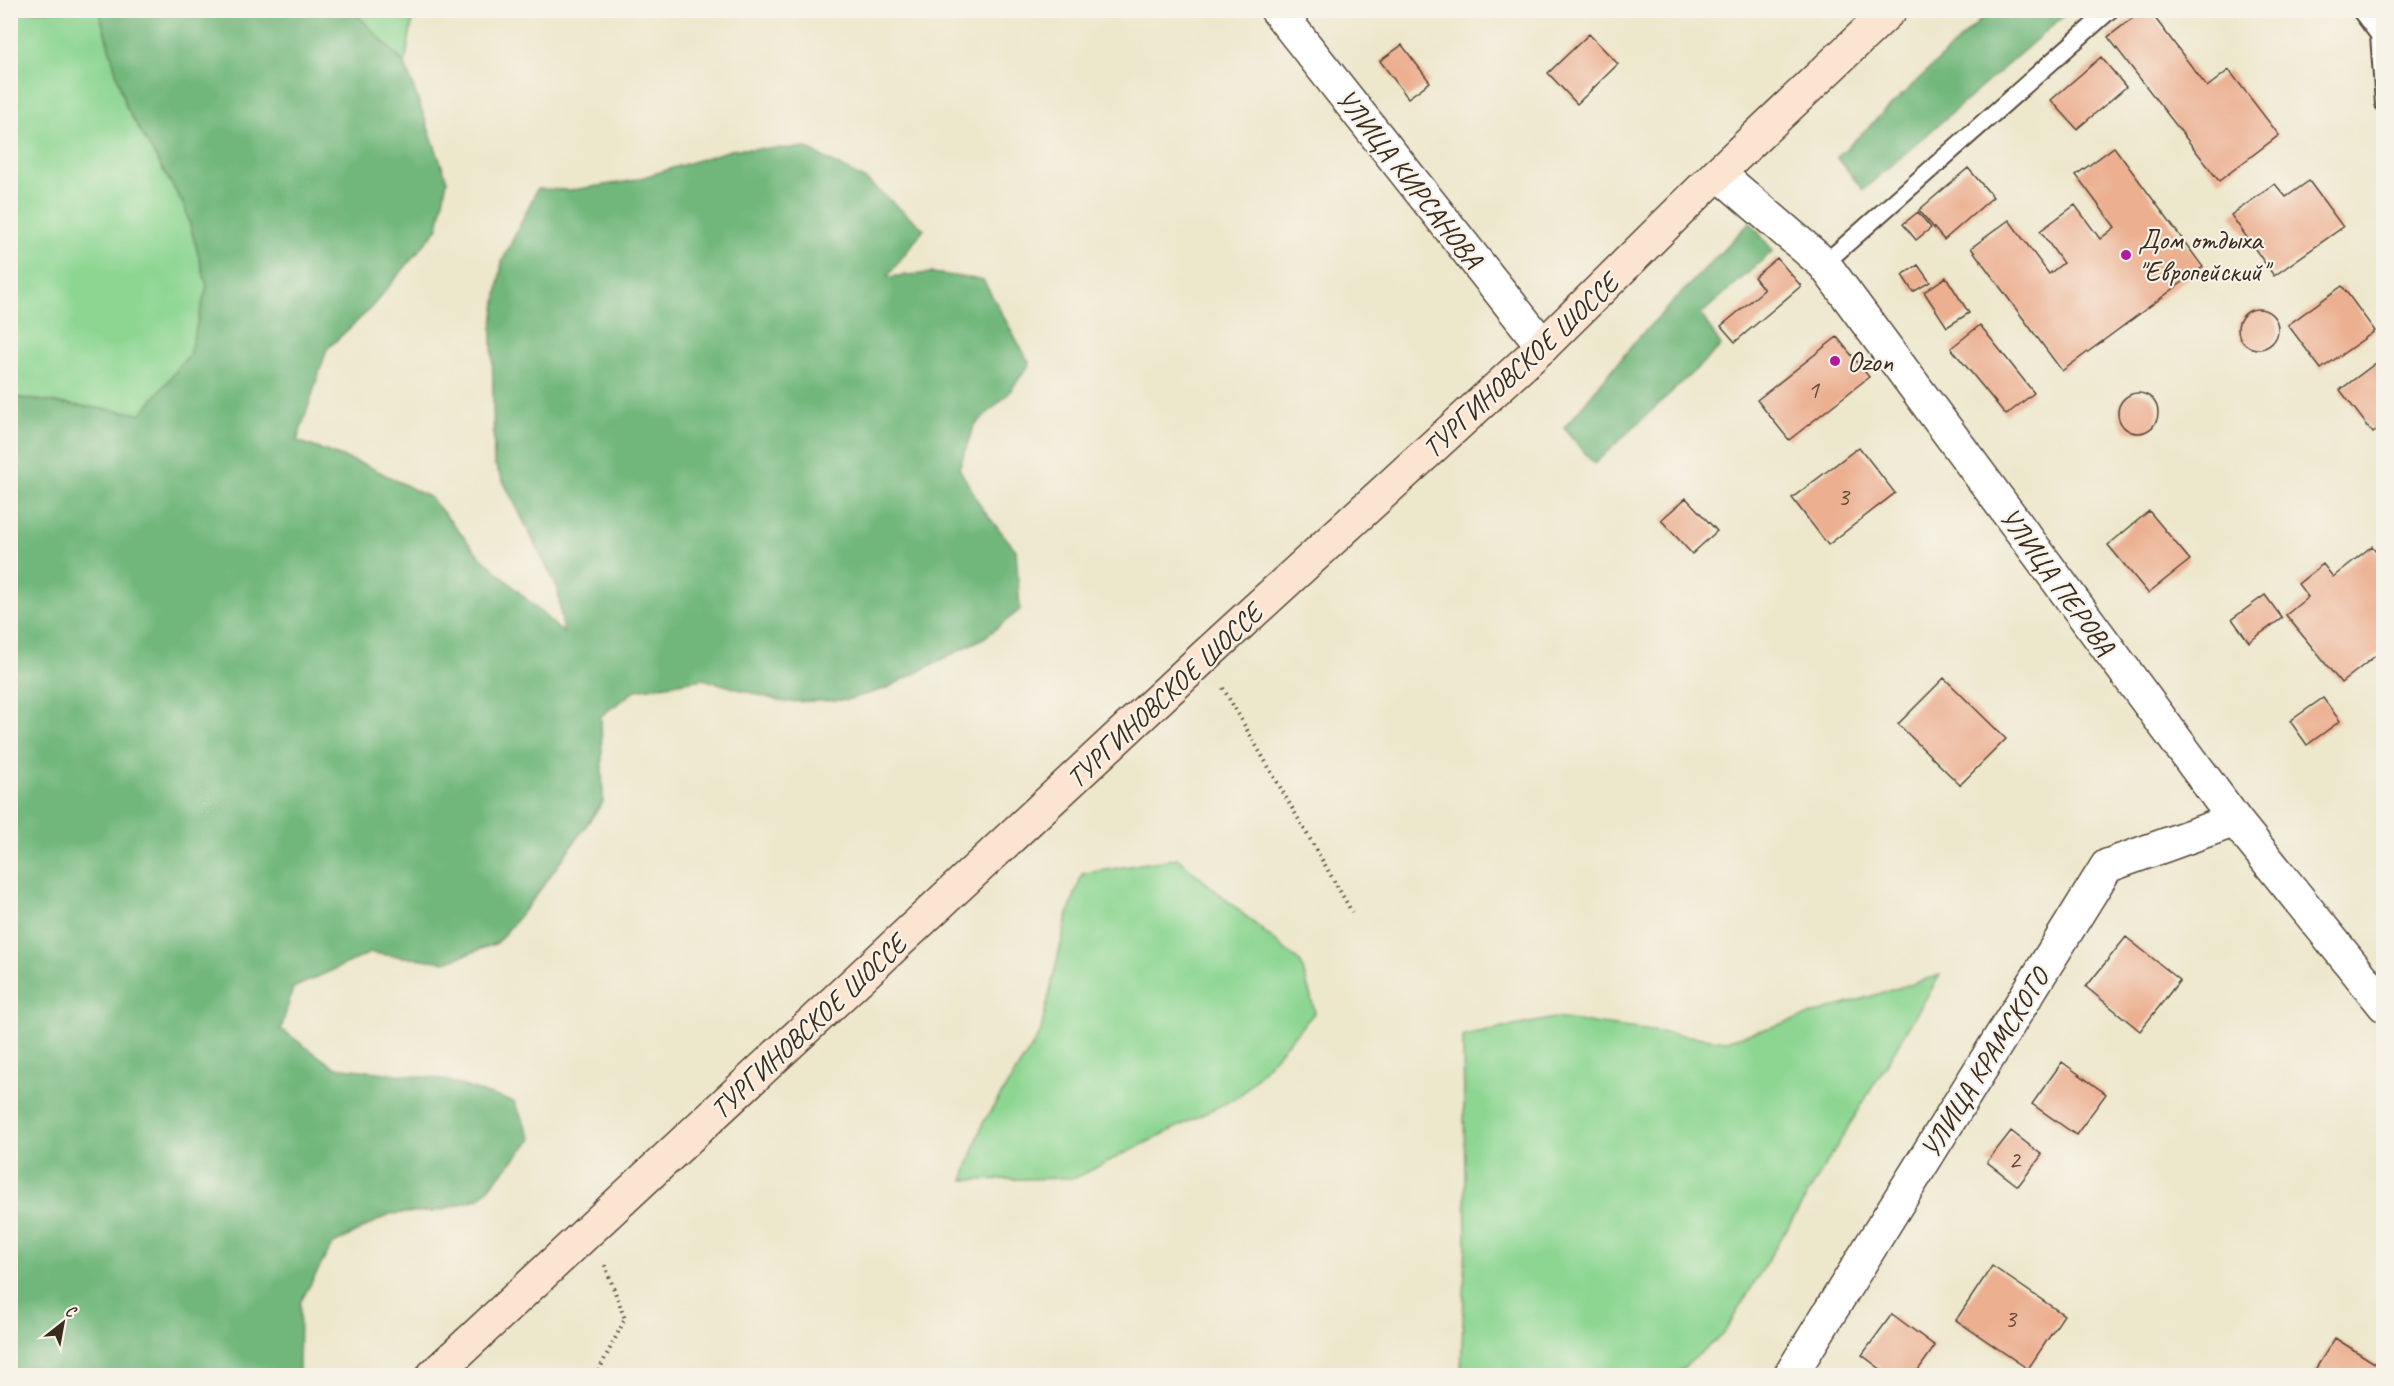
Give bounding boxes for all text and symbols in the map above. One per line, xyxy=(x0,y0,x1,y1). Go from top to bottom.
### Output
street label: УЛИЦА КИРСАНОВА xyxy=(1329,82,1492,276)
place label: Дом отдыха "Европейский" xyxy=(2138,222,2273,289)
marker: Дом отдыха "Европейский" xyxy=(2119,248,2133,262)
street label: ТУРГИНОВСКОЕ ШОССЕ xyxy=(1415,264,1628,465)
place label: Ozon xyxy=(1847,344,1893,379)
marker: Ozon xyxy=(1828,354,1842,368)
house number: 1 xyxy=(1807,373,1820,406)
house number: 3 xyxy=(1837,480,1851,513)
street label: УЛИЦА ПЕРОВА xyxy=(1992,500,2124,663)
street label: ТУРГИНОВСКОЕ ШОССЕ xyxy=(1059,594,1272,795)
street label: ТУРГИНОВСКОЕ ШОССЕ xyxy=(703,925,916,1126)
street label: УЛИЦА КРАМСКОГО xyxy=(1912,960,2058,1164)
house number: 2 xyxy=(2008,1143,2022,1176)
north arrow xyxy=(33,1293,93,1353)
text: С xyxy=(62,1300,81,1323)
house number: 3 xyxy=(2004,1302,2018,1335)

